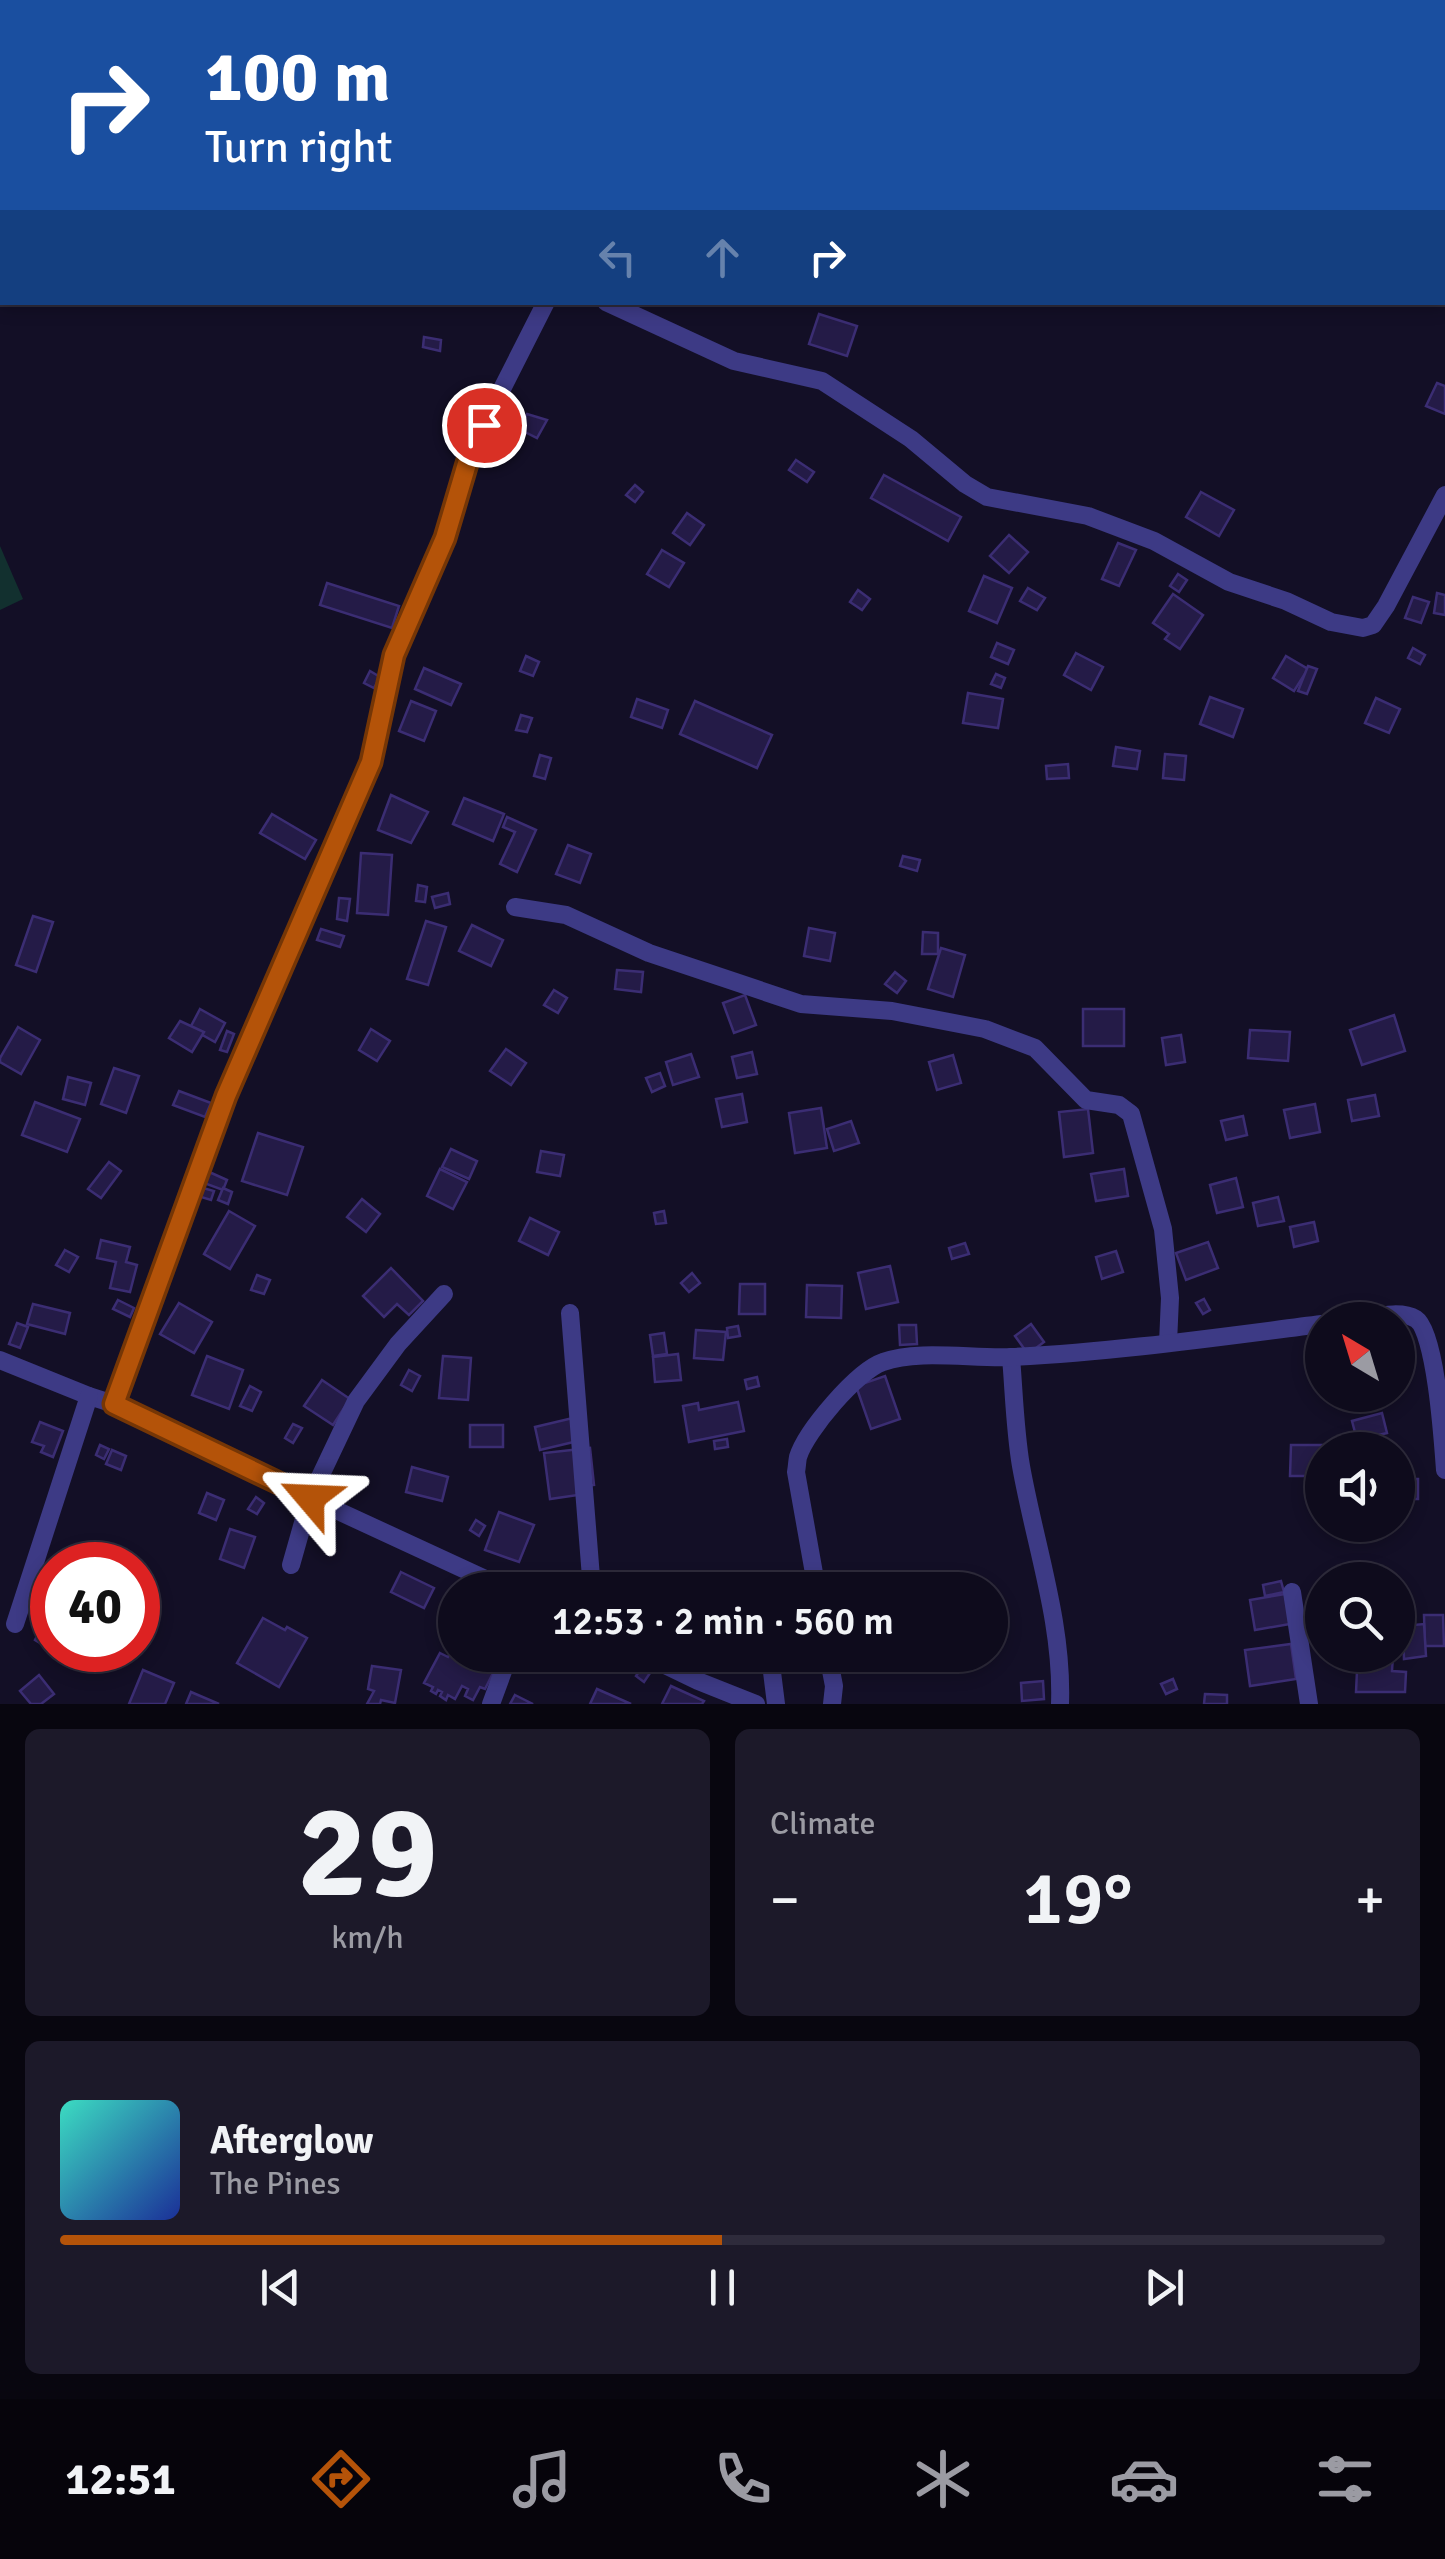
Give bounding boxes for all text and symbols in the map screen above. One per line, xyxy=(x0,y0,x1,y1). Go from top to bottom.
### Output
text: 100 m xyxy=(205,34,390,120)
icon: right xyxy=(40,40,170,170)
text: Turn right xyxy=(205,120,393,175)
icon: left xyxy=(590,230,645,285)
icon: ahead xyxy=(695,230,750,285)
icon: right xyxy=(800,230,855,285)
pin xyxy=(442,383,527,468)
icon: arrive xyxy=(457,398,512,453)
north arrow xyxy=(1305,1302,1415,1412)
map controls xyxy=(1305,1302,1415,1672)
button: sound xyxy=(1305,1432,1415,1542)
position arrow xyxy=(258,1446,362,1550)
speed limit sign: 40 xyxy=(30,1542,160,1672)
button: search xyxy=(1305,1562,1415,1672)
text: 12:53 · 2 min · 560 m xyxy=(552,1598,894,1645)
text: 29 xyxy=(297,1773,438,1933)
text: Climate xyxy=(770,1804,876,1843)
text: 19° xyxy=(1023,1852,1132,1945)
text: − xyxy=(770,1866,800,1934)
text: + xyxy=(1355,1866,1385,1934)
text: km/h xyxy=(331,1918,404,1957)
text: Afterglow xyxy=(210,2117,373,2164)
text: The Pines xyxy=(210,2164,341,2203)
icon: previous xyxy=(253,2260,308,2315)
icon: pause xyxy=(695,2260,750,2315)
icon: next xyxy=(1137,2260,1192,2315)
icon: directions xyxy=(306,2444,376,2514)
icon: music xyxy=(507,2444,577,2514)
icon: phone xyxy=(708,2444,778,2514)
icon: climate xyxy=(908,2444,978,2514)
icon: car xyxy=(1109,2444,1179,2514)
icon: filters xyxy=(1310,2444,1380,2514)
text: 12:51 xyxy=(65,2452,176,2507)

